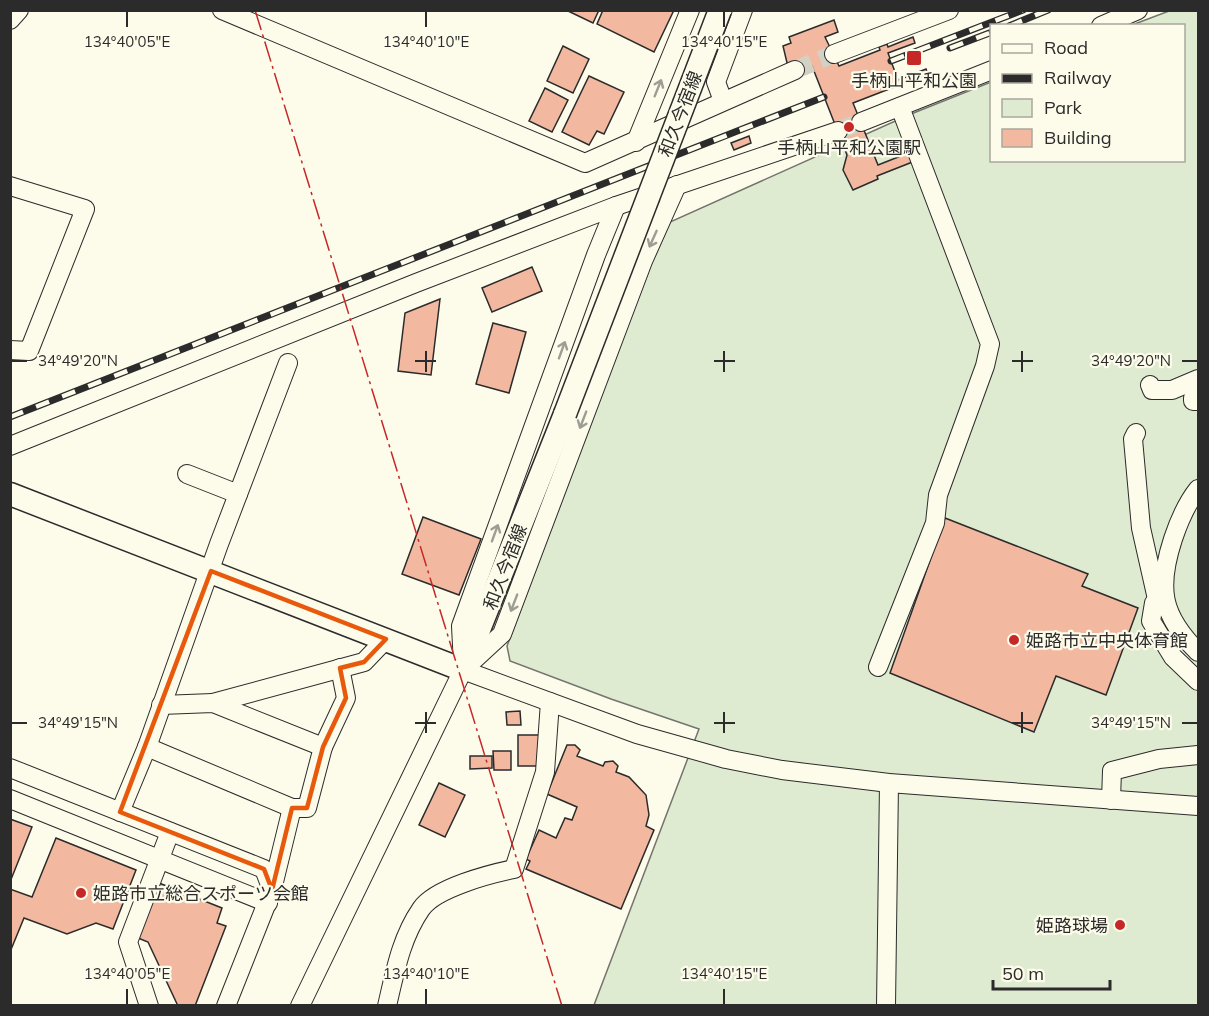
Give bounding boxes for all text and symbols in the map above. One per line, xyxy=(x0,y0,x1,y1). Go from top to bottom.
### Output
legend xyxy=(990,24,1185,162)
text: 134°40'05"E xyxy=(84,32,170,51)
text: 134°40'10"E xyxy=(383,32,469,51)
text: 134°40'15"E xyxy=(681,32,767,51)
text: Road xyxy=(1044,36,1088,59)
marker: 手柄山平和公園 xyxy=(905,49,923,67)
text: Railway xyxy=(1044,66,1112,89)
street label: 和久今宿線 xyxy=(653,68,707,160)
place label: 手柄山平和公園 xyxy=(851,69,977,92)
one-way arrow xyxy=(653,79,664,98)
text: Park xyxy=(1044,96,1083,119)
marker: 手柄山平和公園駅 xyxy=(842,120,856,134)
text: Building xyxy=(1044,126,1112,149)
place label: 手柄山平和公園駅 xyxy=(777,136,921,159)
one-way arrow xyxy=(647,229,659,247)
one-way arrow xyxy=(557,341,568,360)
text: 34°49'20"N xyxy=(38,351,118,370)
text: 34°49'20"N xyxy=(1091,351,1171,370)
one-way arrow xyxy=(577,410,588,429)
street label: 和久今宿線 xyxy=(478,521,532,613)
one-way arrow xyxy=(491,524,502,543)
one-way arrow xyxy=(507,593,518,611)
place label: 姫路市立中央体育館 xyxy=(1026,629,1188,652)
marker: 姫路市立中央体育館 xyxy=(1007,633,1021,647)
text: 34°49'15"N xyxy=(38,713,118,732)
text: 34°49'15"N xyxy=(1091,713,1171,732)
place label: 姫路市立総合スポーツ会館 xyxy=(93,882,309,905)
marker: 姫路市立総合スポーツ会館 xyxy=(74,886,88,900)
place label: 姫路球場 xyxy=(1036,914,1108,937)
marker: 姫路球場 xyxy=(1113,918,1127,932)
scale bar xyxy=(993,953,1110,991)
text: 50 m xyxy=(1002,962,1044,985)
text: 134°40'05"E xyxy=(84,964,170,983)
text: 134°40'10"E xyxy=(383,964,469,983)
text: 134°40'15"E xyxy=(681,964,767,983)

